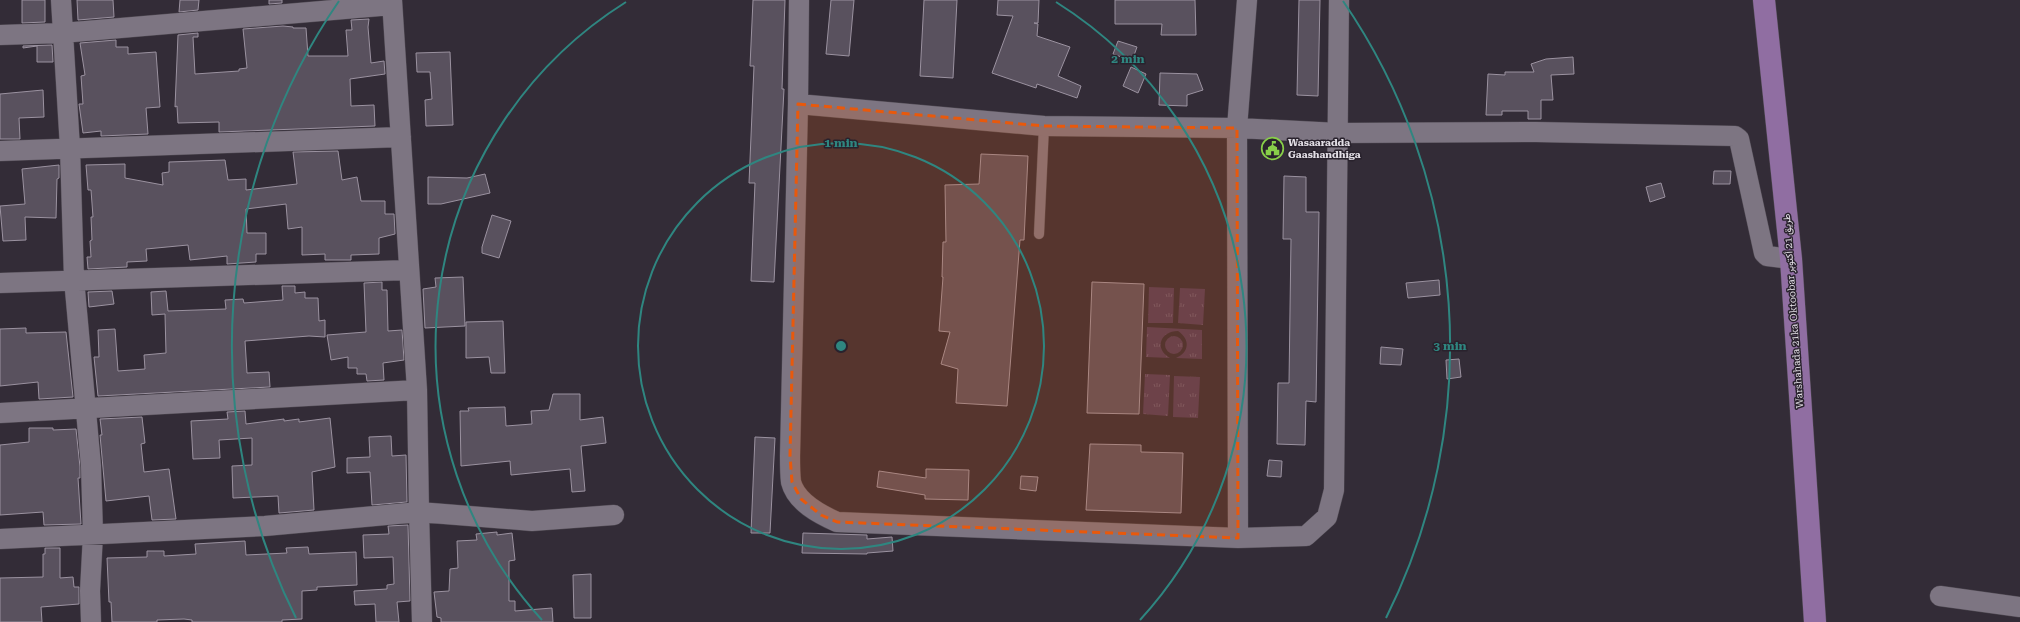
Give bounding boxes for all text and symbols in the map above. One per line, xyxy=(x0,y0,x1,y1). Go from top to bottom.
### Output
text: 2 min xyxy=(1111,52,1145,66)
public building icon: Wasaaradda Gaashandhiga xyxy=(1259,135,1285,161)
text: 1 min xyxy=(824,136,858,150)
place label: Wasaaradda Gaashandhiga xyxy=(1288,137,1361,160)
street label: Warshahada 21ka Oktoobar طريق 21 أكتوبر xyxy=(1781,213,1806,409)
centre of rings xyxy=(834,339,848,353)
text: 3 min xyxy=(1433,339,1467,353)

